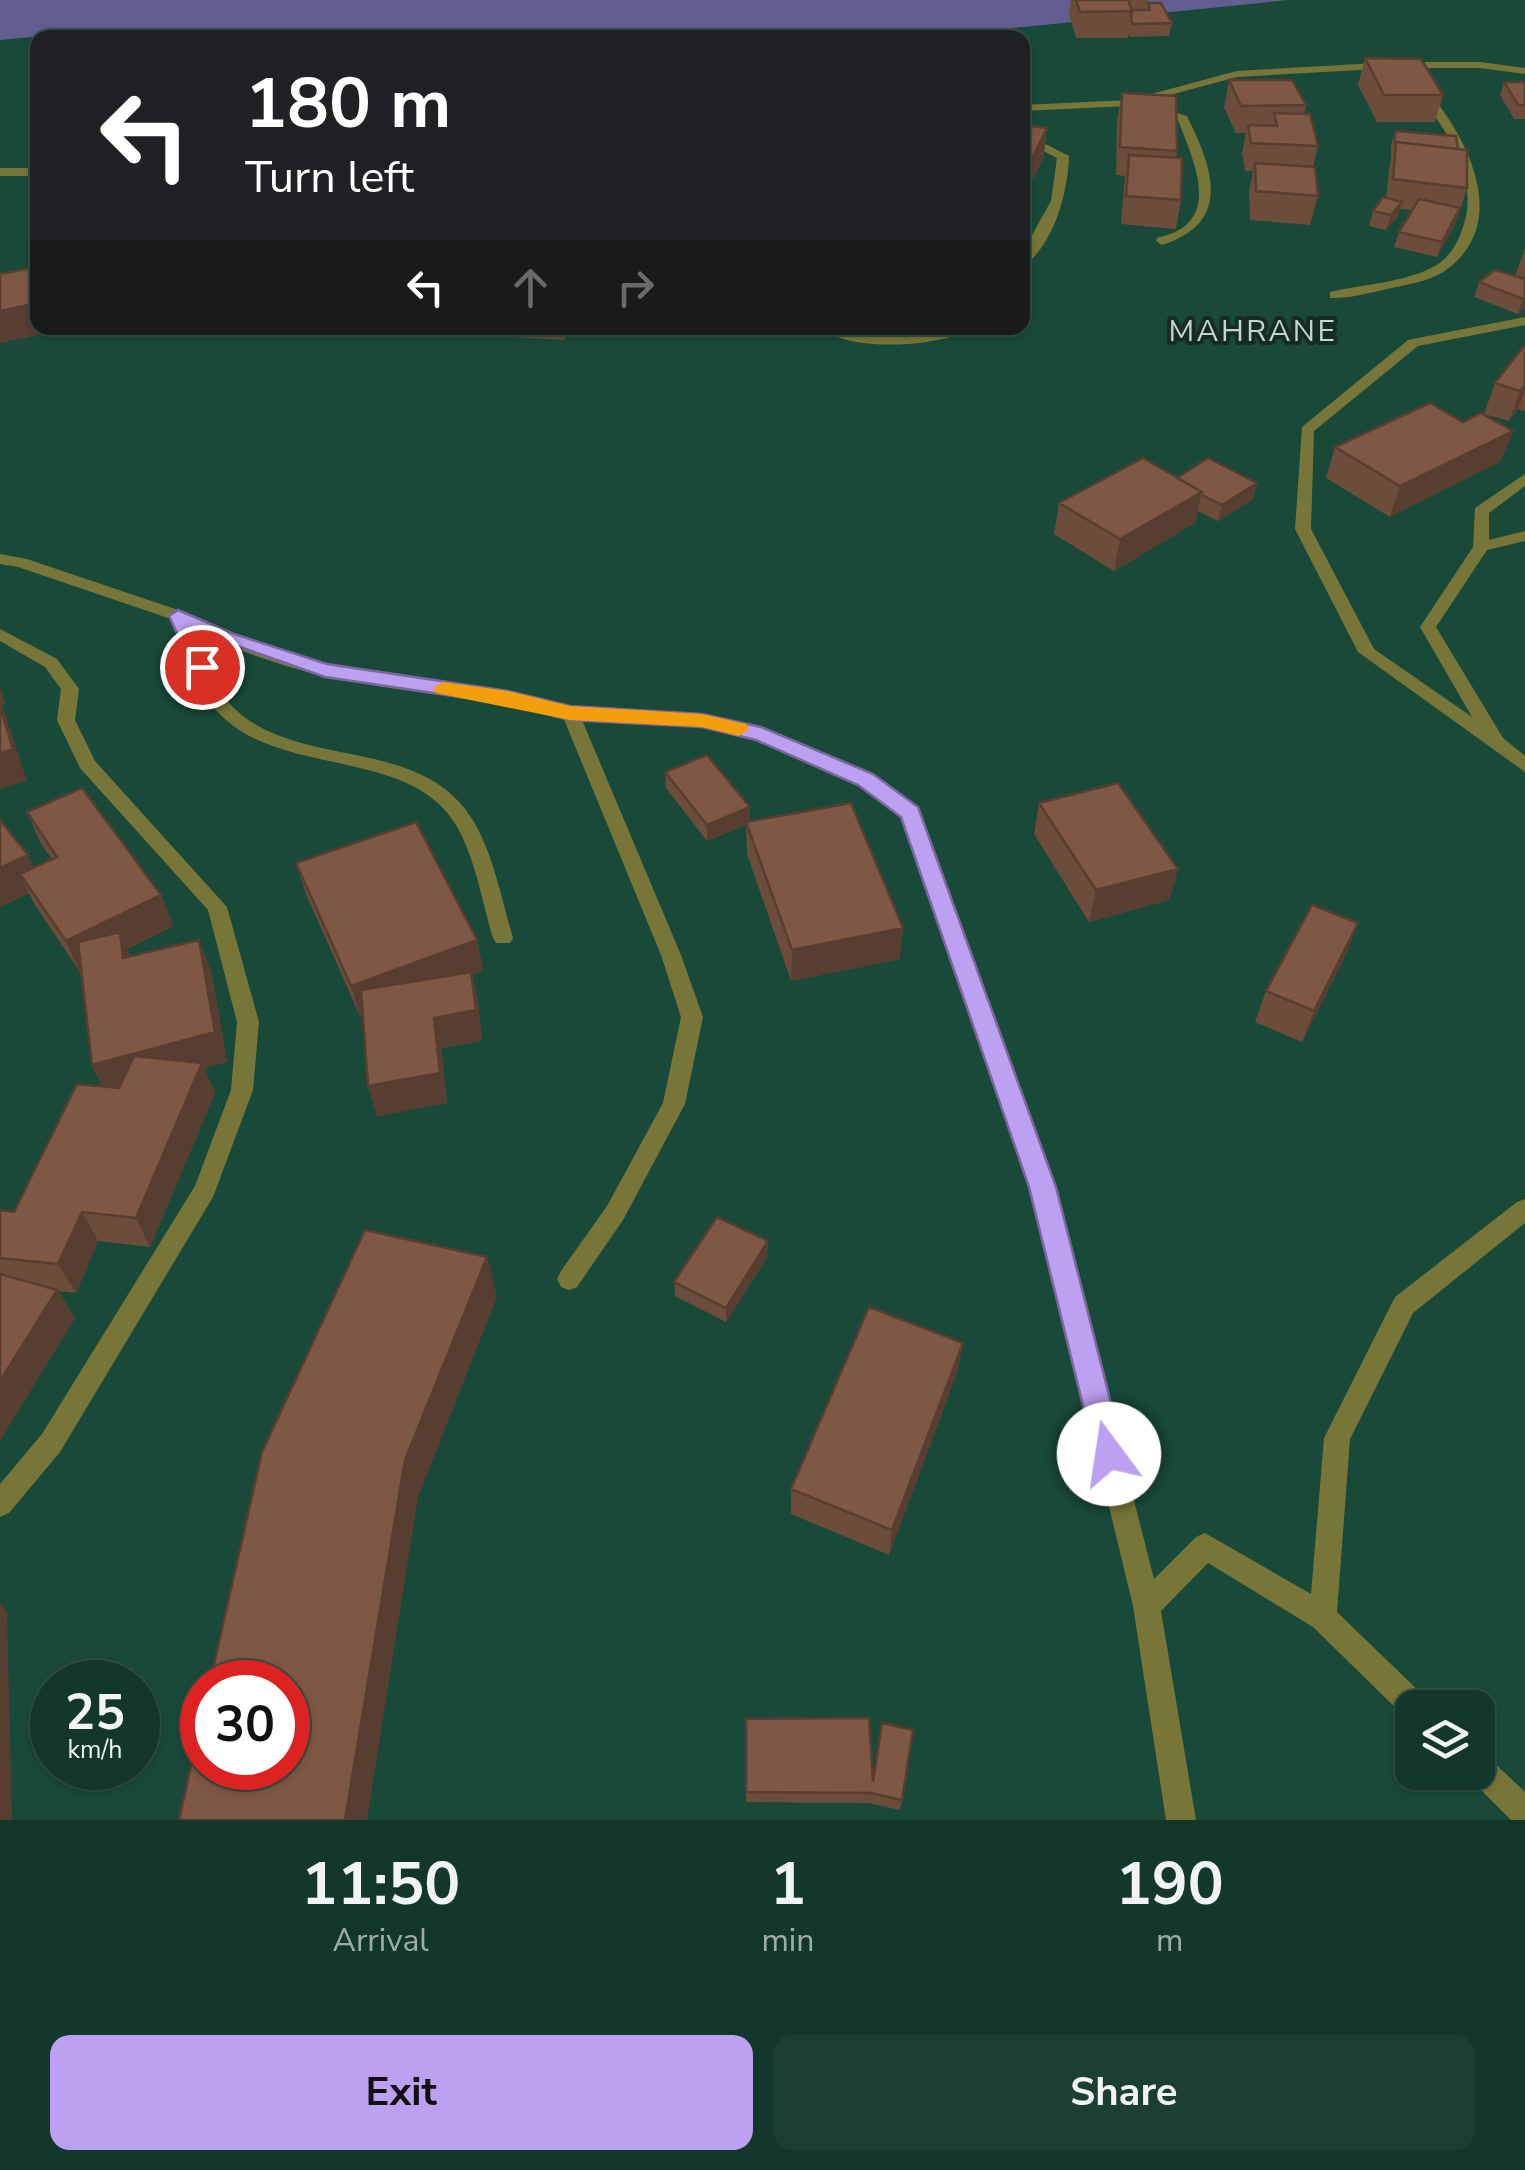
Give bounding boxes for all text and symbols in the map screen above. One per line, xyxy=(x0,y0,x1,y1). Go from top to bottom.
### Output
text: 180 m xyxy=(245,56,451,152)
icon: left xyxy=(80,70,210,200)
text: Turn left xyxy=(245,147,414,208)
icon: left xyxy=(398,260,453,315)
icon: ahead xyxy=(503,260,558,315)
icon: right xyxy=(608,260,663,315)
district label: MAHRANE xyxy=(1168,311,1338,352)
pin xyxy=(160,625,245,710)
icon: arrive xyxy=(175,640,230,695)
position arrow xyxy=(1057,1402,1161,1506)
speed limit sign: 30 xyxy=(180,1660,310,1790)
text: 25 xyxy=(65,1678,125,1747)
map controls xyxy=(1395,1690,1495,1790)
button: layers xyxy=(1395,1690,1495,1790)
text: km/h xyxy=(67,1733,123,1767)
text: 11:50 xyxy=(301,1843,460,1925)
text: 1 xyxy=(770,1843,806,1925)
text: 190 xyxy=(1116,1843,1224,1925)
text: Arrival xyxy=(333,1919,429,1962)
text: min xyxy=(761,1919,814,1962)
text: m xyxy=(1156,1919,1183,1962)
button: Exit xyxy=(50,2035,753,2150)
button: Share xyxy=(773,2035,1475,2150)

